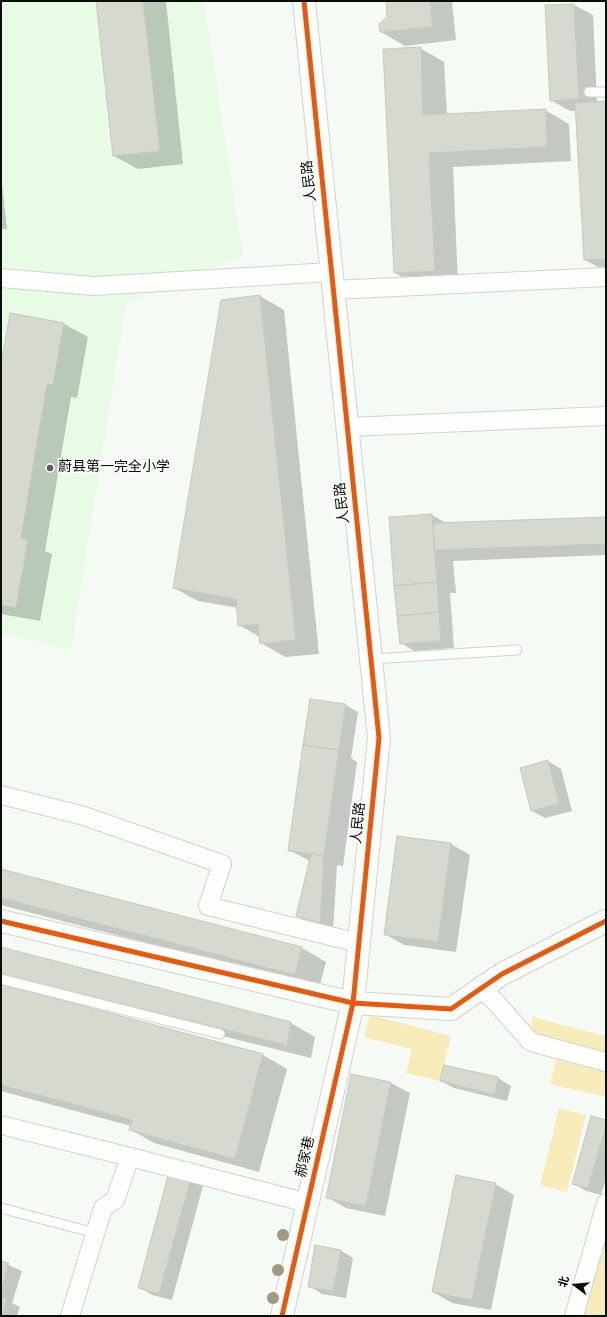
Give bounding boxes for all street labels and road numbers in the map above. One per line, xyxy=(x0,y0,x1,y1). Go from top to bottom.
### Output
street label: 人民路 xyxy=(299,159,321,203)
street label: 人民路 xyxy=(332,481,354,525)
street label: 人民路 xyxy=(348,801,370,845)
street label: 郝家巷 xyxy=(293,1135,319,1179)

